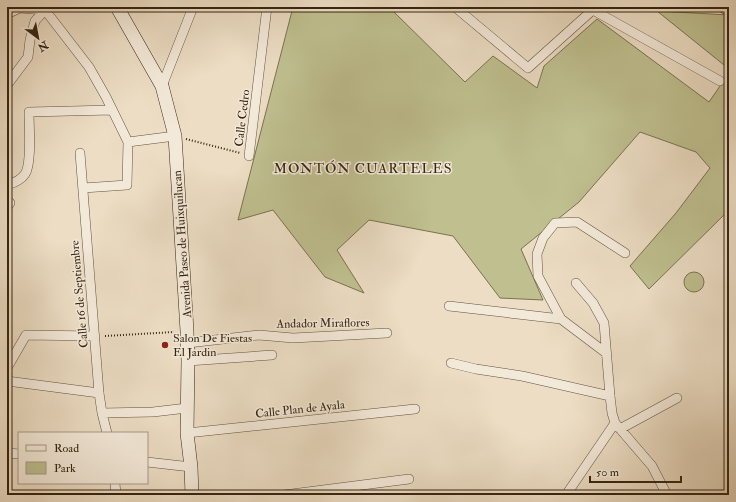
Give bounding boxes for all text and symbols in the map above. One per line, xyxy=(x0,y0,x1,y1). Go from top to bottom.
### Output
north arrow xyxy=(18,18,58,58)
text: N xyxy=(34,37,52,55)
street label: Calle Cedro xyxy=(232,89,253,147)
district label: MONTÓN CUARTELES xyxy=(274,160,452,177)
street label: Avenida Paseo de Huixquilucan xyxy=(170,170,195,319)
street label: Calle 16 de Septiembre xyxy=(67,240,92,348)
street label: Andador Miraflores xyxy=(275,315,370,332)
place label: Salon De Fiestas El Jardin xyxy=(173,331,252,360)
marker: Salon De Fiestas El Jardin xyxy=(160,340,170,350)
street label: Calle Plan de Ayala xyxy=(254,397,347,422)
legend xyxy=(18,432,148,484)
text: Road xyxy=(54,441,79,456)
scale bar xyxy=(590,458,681,484)
text: Park xyxy=(54,461,76,476)
text: 50 m xyxy=(596,465,620,480)

